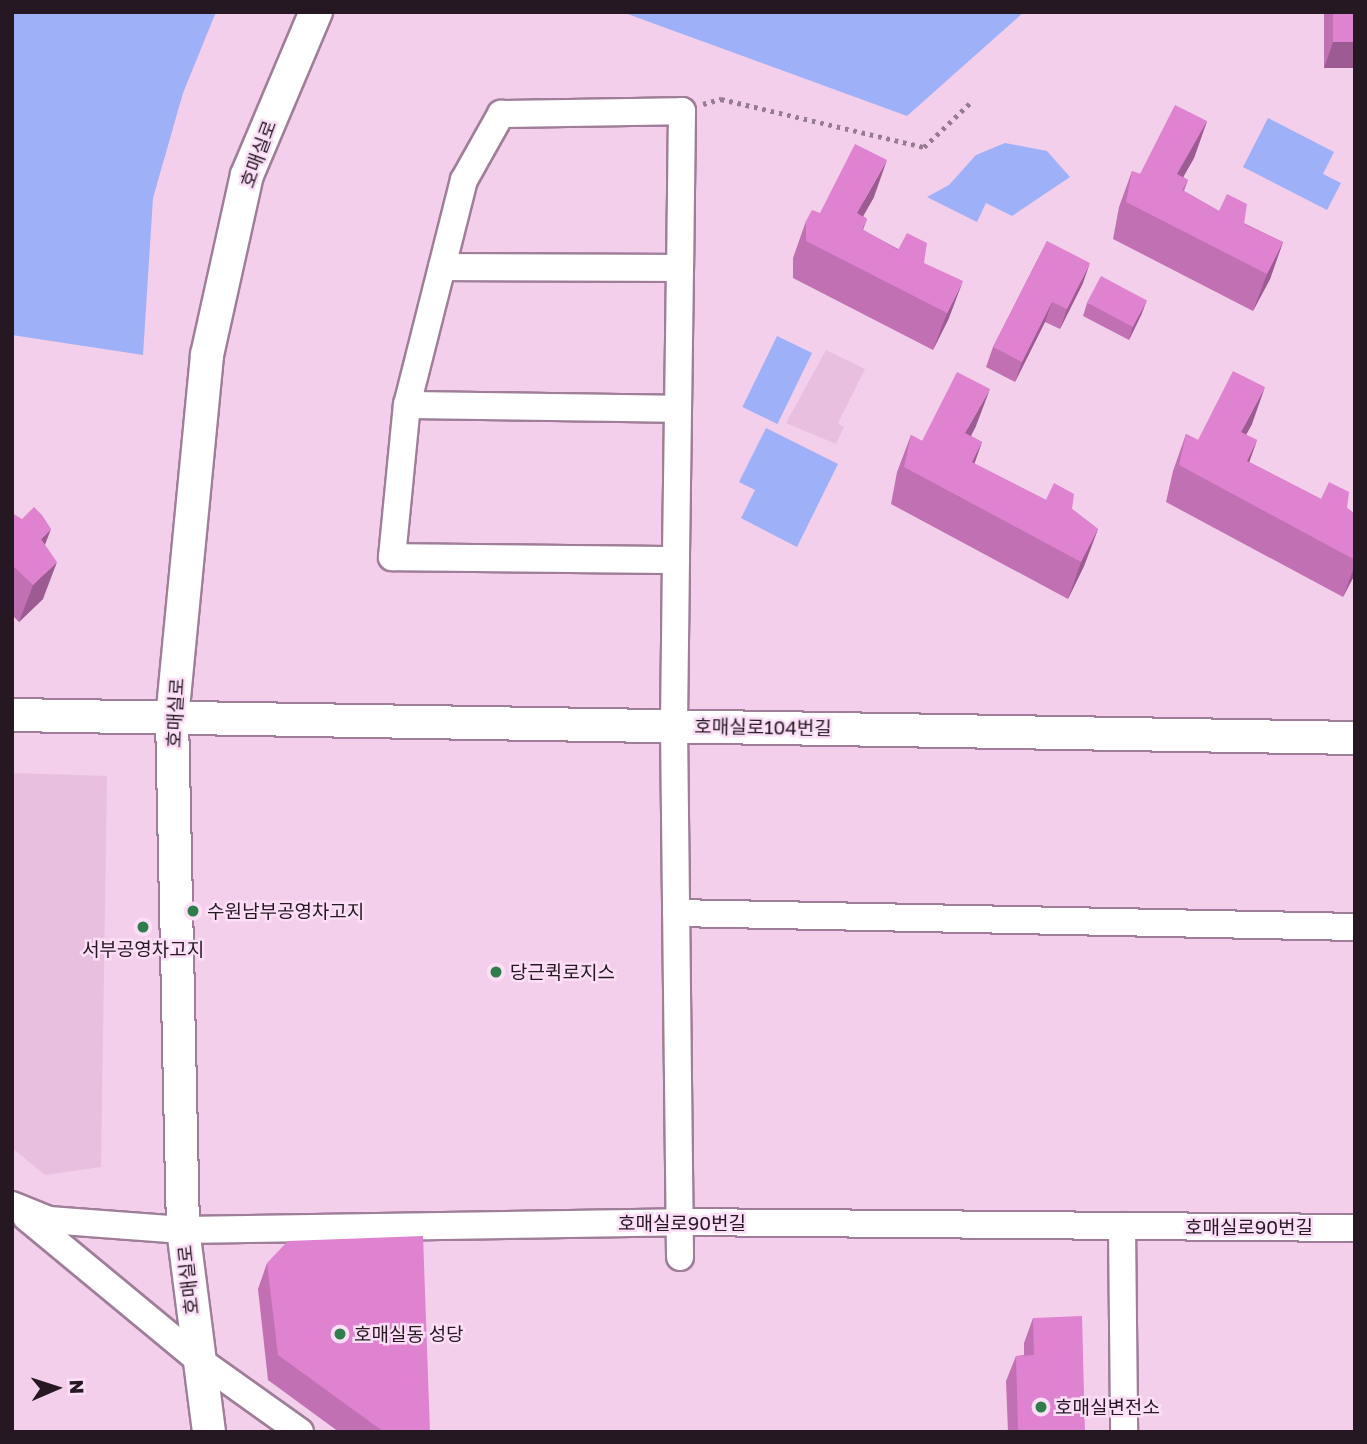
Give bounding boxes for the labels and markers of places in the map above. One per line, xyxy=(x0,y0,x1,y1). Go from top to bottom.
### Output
place label: 수원남부공영차고지 xyxy=(207,900,364,922)
marker: 수원남부공영차고지 xyxy=(185,903,201,919)
marker: 서부공영차고지 xyxy=(135,919,151,935)
place label: 서부공영차고지 xyxy=(82,938,204,960)
place label: 당근퀵로지스 xyxy=(510,961,615,983)
marker: 당근퀵로지스 xyxy=(488,964,504,980)
place label: 호매실동 성당 xyxy=(354,1323,464,1345)
marker: 호매실동 성당 xyxy=(332,1326,348,1342)
place label: 호매실변전소 xyxy=(1055,1396,1160,1418)
marker: 호매실변전소 xyxy=(1033,1399,1049,1415)

